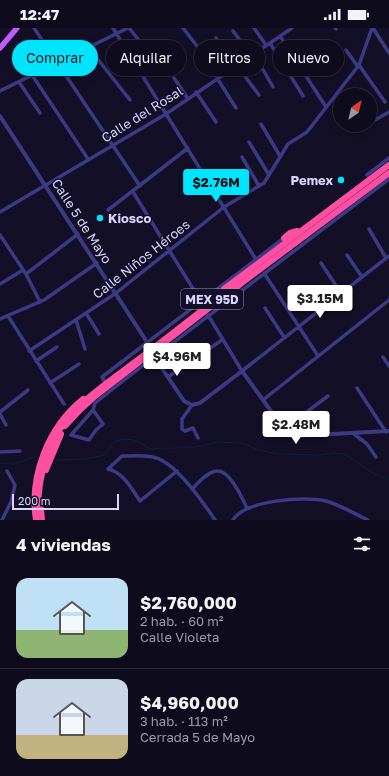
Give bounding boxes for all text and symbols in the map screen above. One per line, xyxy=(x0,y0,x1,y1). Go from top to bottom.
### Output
text: 12:47 xyxy=(20,5,59,23)
chip: Comprar xyxy=(12,40,98,76)
chip: Alquilar xyxy=(106,40,186,76)
chip: Filtros xyxy=(194,40,265,76)
chip: Nuevo xyxy=(273,40,344,76)
street label: Calle del Rosal xyxy=(98,83,186,145)
north arrow xyxy=(333,88,377,132)
map controls xyxy=(333,88,377,132)
pin: $2.76M xyxy=(183,169,249,203)
place label: Pemex xyxy=(290,172,333,188)
text: $2.76M xyxy=(192,174,240,190)
marker: Pemex xyxy=(336,175,346,185)
street label: Calle 5 de Mayo xyxy=(49,176,115,267)
place label: Kiosco xyxy=(108,210,152,226)
marker: Kiosco xyxy=(95,213,105,223)
street label: Calle Niños Héroes xyxy=(89,216,193,302)
pin: $3.15M xyxy=(287,285,353,319)
road number: MEX 95D xyxy=(181,289,243,309)
text: $3.15M xyxy=(297,290,344,306)
pin: $4.96M xyxy=(144,343,210,377)
text: $4.96M xyxy=(152,348,202,364)
pin: $2.48M xyxy=(263,411,329,445)
text: $2.48M xyxy=(272,416,320,432)
scale bar xyxy=(12,492,119,511)
text: 200 m xyxy=(18,494,51,507)
icon: filters xyxy=(351,533,373,555)
text: 4 viviendas xyxy=(16,534,111,555)
text: $2,760,000 xyxy=(140,592,237,613)
icon: home xyxy=(48,594,96,642)
text: 2 hab. · 60 m² xyxy=(140,613,224,629)
text: Calle Violeta xyxy=(140,629,219,645)
text: $4,960,000 xyxy=(140,692,239,713)
icon: home xyxy=(48,695,96,743)
text: 3 hab. · 113 m² xyxy=(140,713,228,729)
text: Cerrada 5 de Mayo xyxy=(140,729,255,745)

